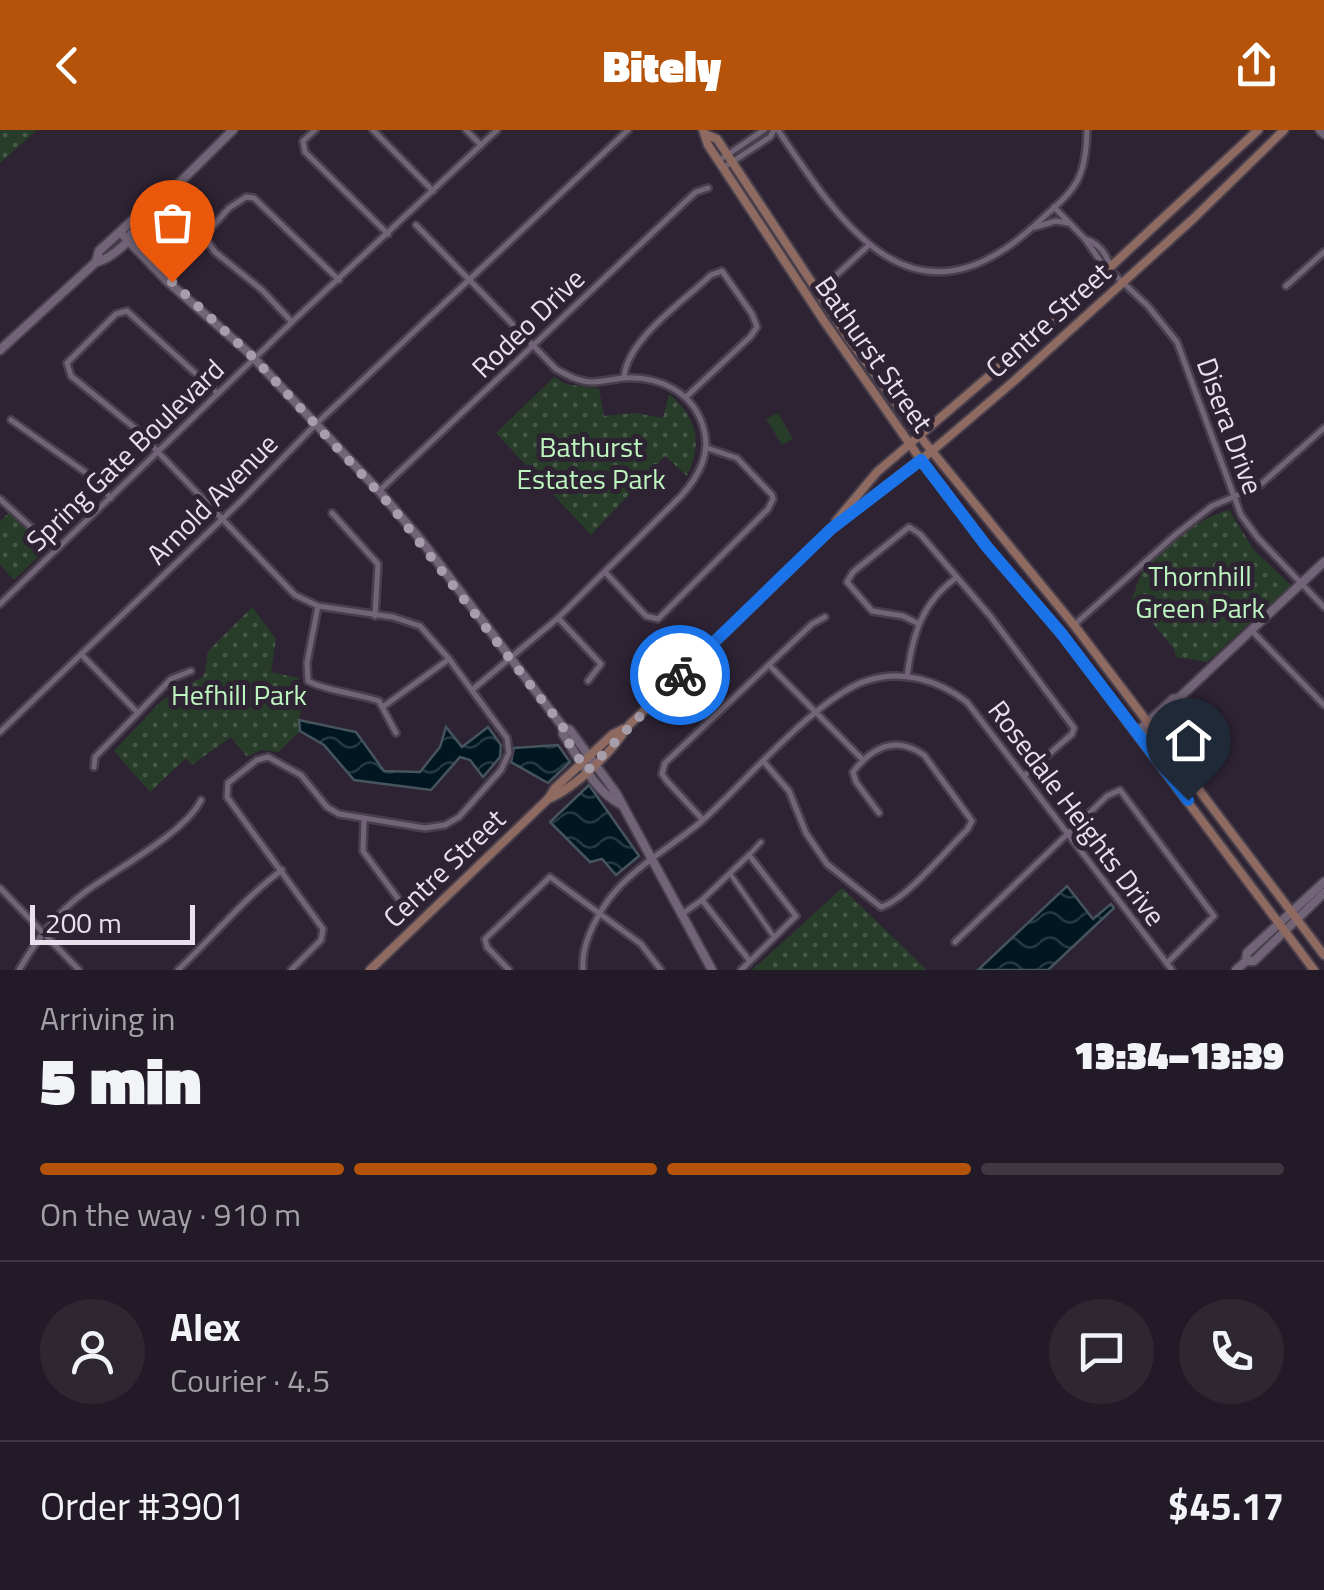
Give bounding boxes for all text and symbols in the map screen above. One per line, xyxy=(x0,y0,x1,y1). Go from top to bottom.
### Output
text: Bitely xyxy=(603,31,721,99)
icon: back xyxy=(40,38,95,93)
icon: share xyxy=(1229,38,1284,93)
pin xyxy=(130,180,215,283)
icon: bag xyxy=(145,195,200,250)
street label: Centre Street xyxy=(975,251,1120,388)
street label: Rodeo Drive xyxy=(461,258,594,388)
street label: Bathurst Street xyxy=(805,267,944,441)
street label: Spring Gate Boulevard xyxy=(16,348,234,561)
street label: Disera Drive xyxy=(1186,352,1275,500)
street label: Arnold Avenue xyxy=(136,423,287,574)
park label: Bathurst Estates Park xyxy=(516,425,666,500)
park label: Thornhill Green Park xyxy=(1135,554,1265,629)
courier xyxy=(630,625,730,725)
icon: bike xyxy=(653,648,708,703)
park label: Hefhill Park xyxy=(171,673,307,716)
street label: Rosedale Heights Drive xyxy=(978,691,1177,935)
pin xyxy=(1146,698,1231,801)
icon: home xyxy=(1161,713,1216,768)
street label: Centre Street xyxy=(373,798,515,937)
scale bar xyxy=(30,900,195,944)
text: 200 m xyxy=(45,901,122,944)
text: Arriving in xyxy=(40,994,176,1042)
text: 13:34–13:39 xyxy=(1074,1026,1284,1084)
text: 5 min xyxy=(40,1030,201,1129)
text: On the way · 910 m xyxy=(40,1190,301,1238)
text: Alex xyxy=(170,1298,241,1356)
button: person xyxy=(40,1299,145,1404)
button: chat xyxy=(1049,1299,1154,1404)
button: phone xyxy=(1179,1299,1284,1404)
text: Courier · 4.5 xyxy=(170,1356,330,1404)
text: Order #3901 xyxy=(40,1477,245,1535)
text: $45.17 xyxy=(1168,1477,1284,1535)

